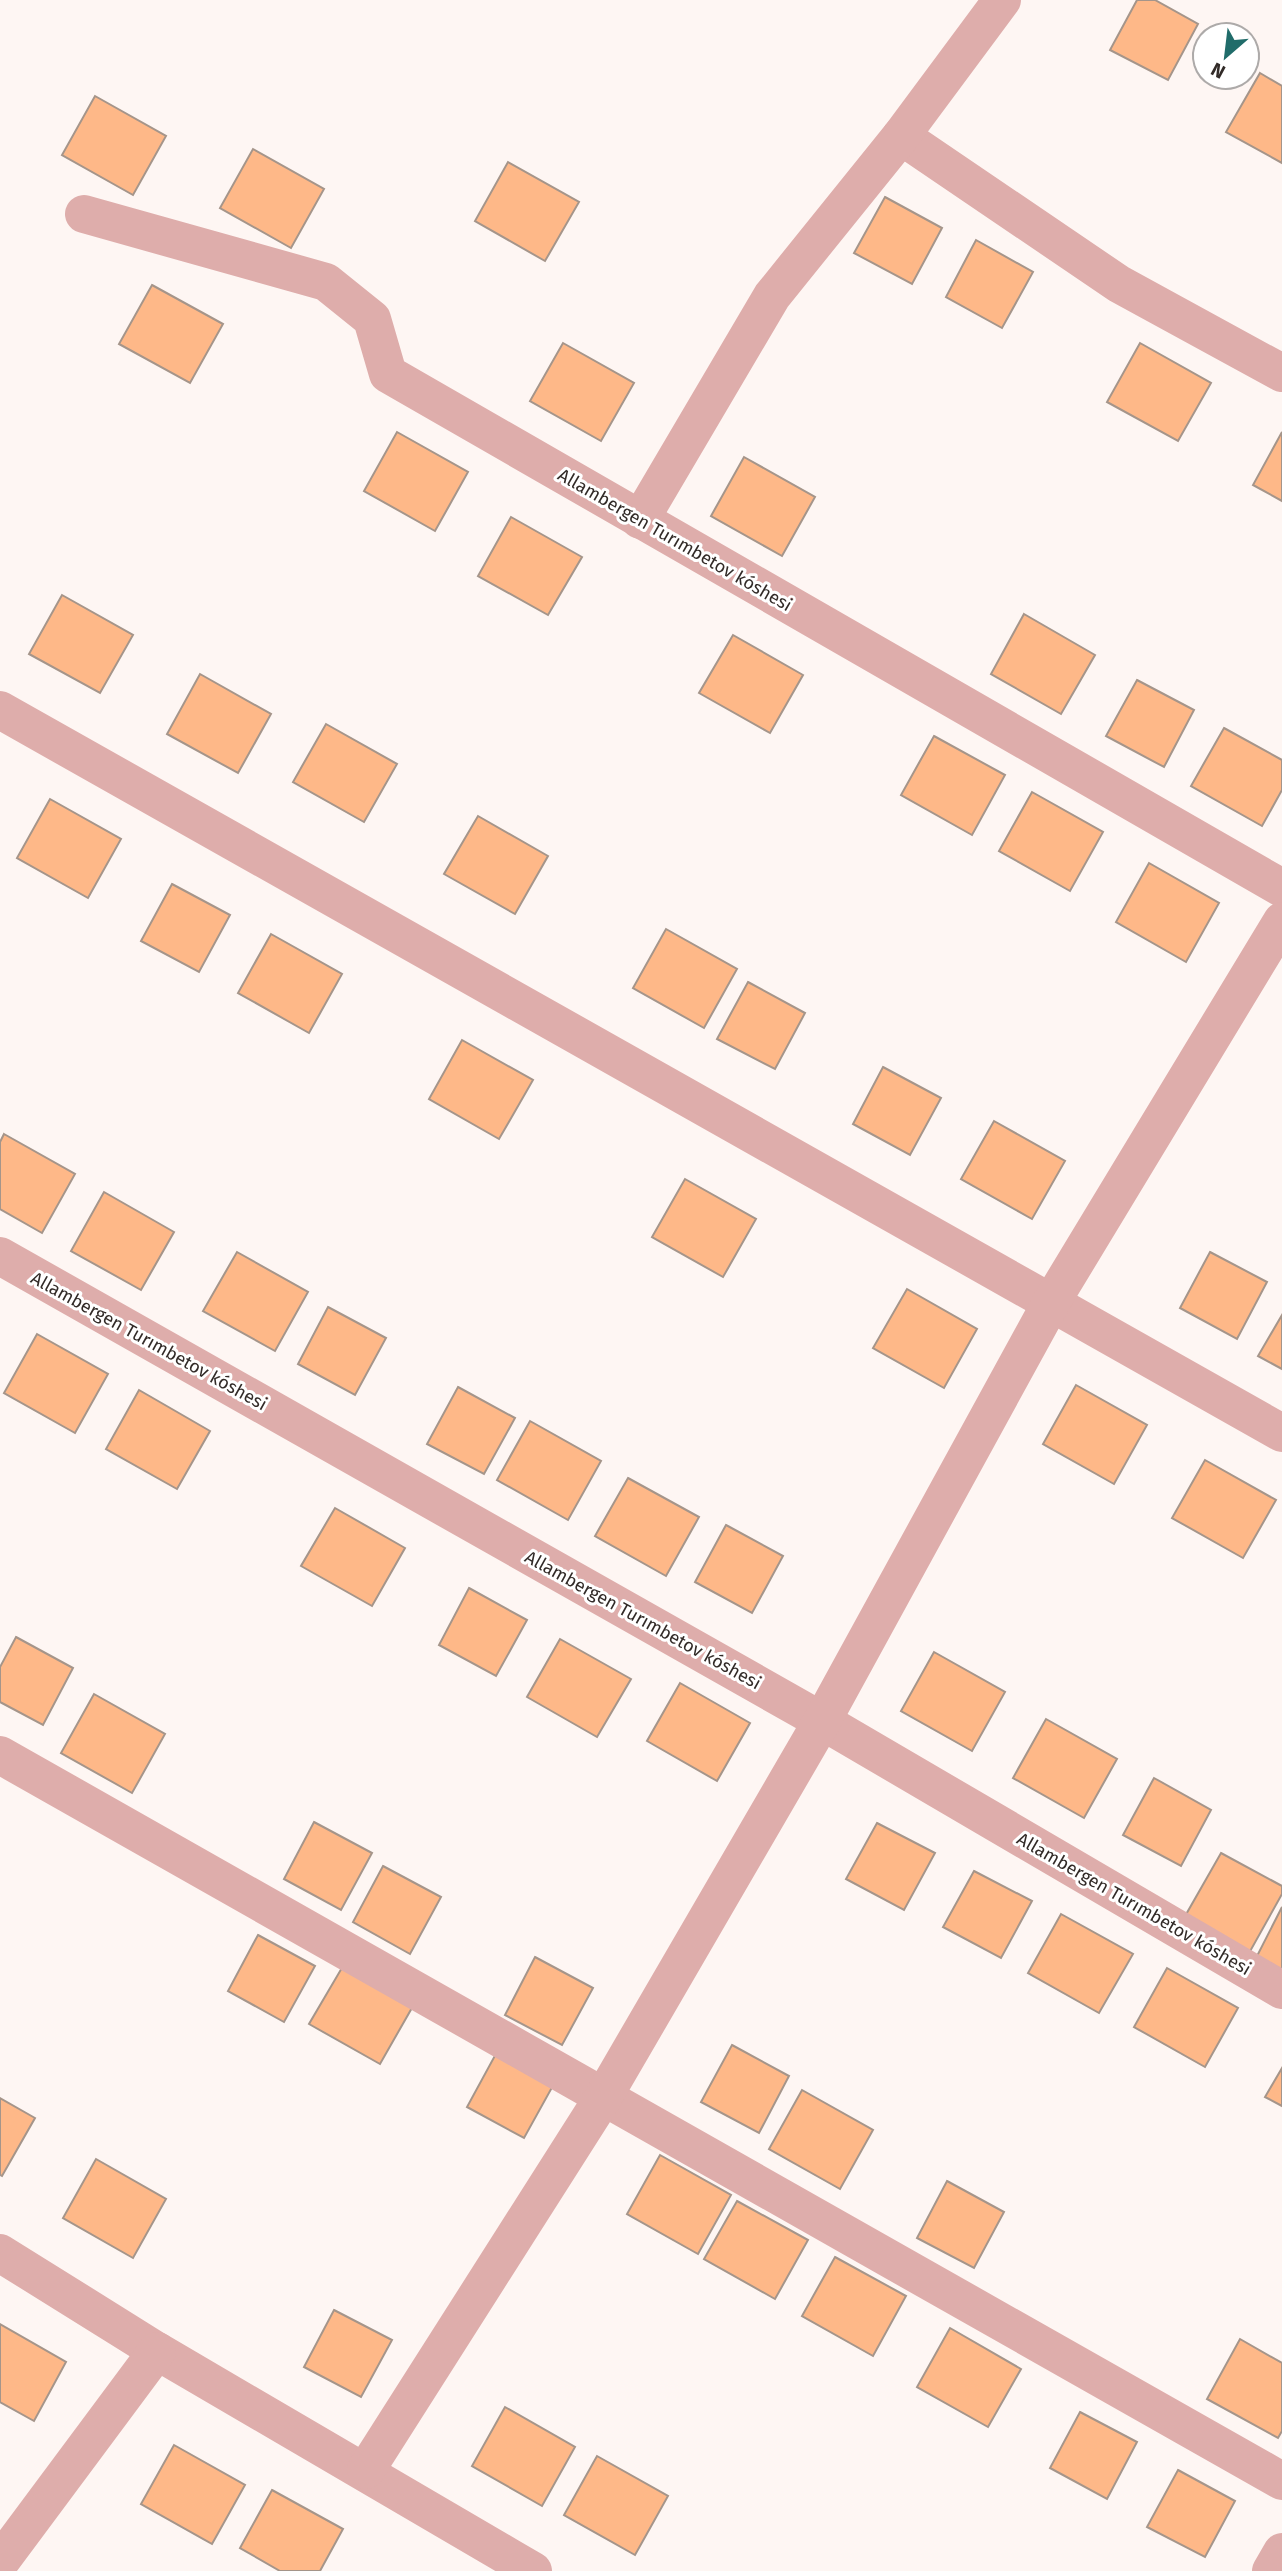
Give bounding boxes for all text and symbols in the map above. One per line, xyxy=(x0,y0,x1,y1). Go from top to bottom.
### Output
north arrow xyxy=(1191,21,1261,91)
text: N xyxy=(1207,57,1229,84)
street label: Allambergen Turımbetov kóshesi xyxy=(554,464,796,616)
street label: Allambergen Turımbetov kóshesi xyxy=(27,1267,271,1415)
street label: Allambergen Turımbetov kóshesi xyxy=(521,1546,765,1694)
street label: Allambergen Turımbetov kóshesi xyxy=(1013,1828,1255,1980)

